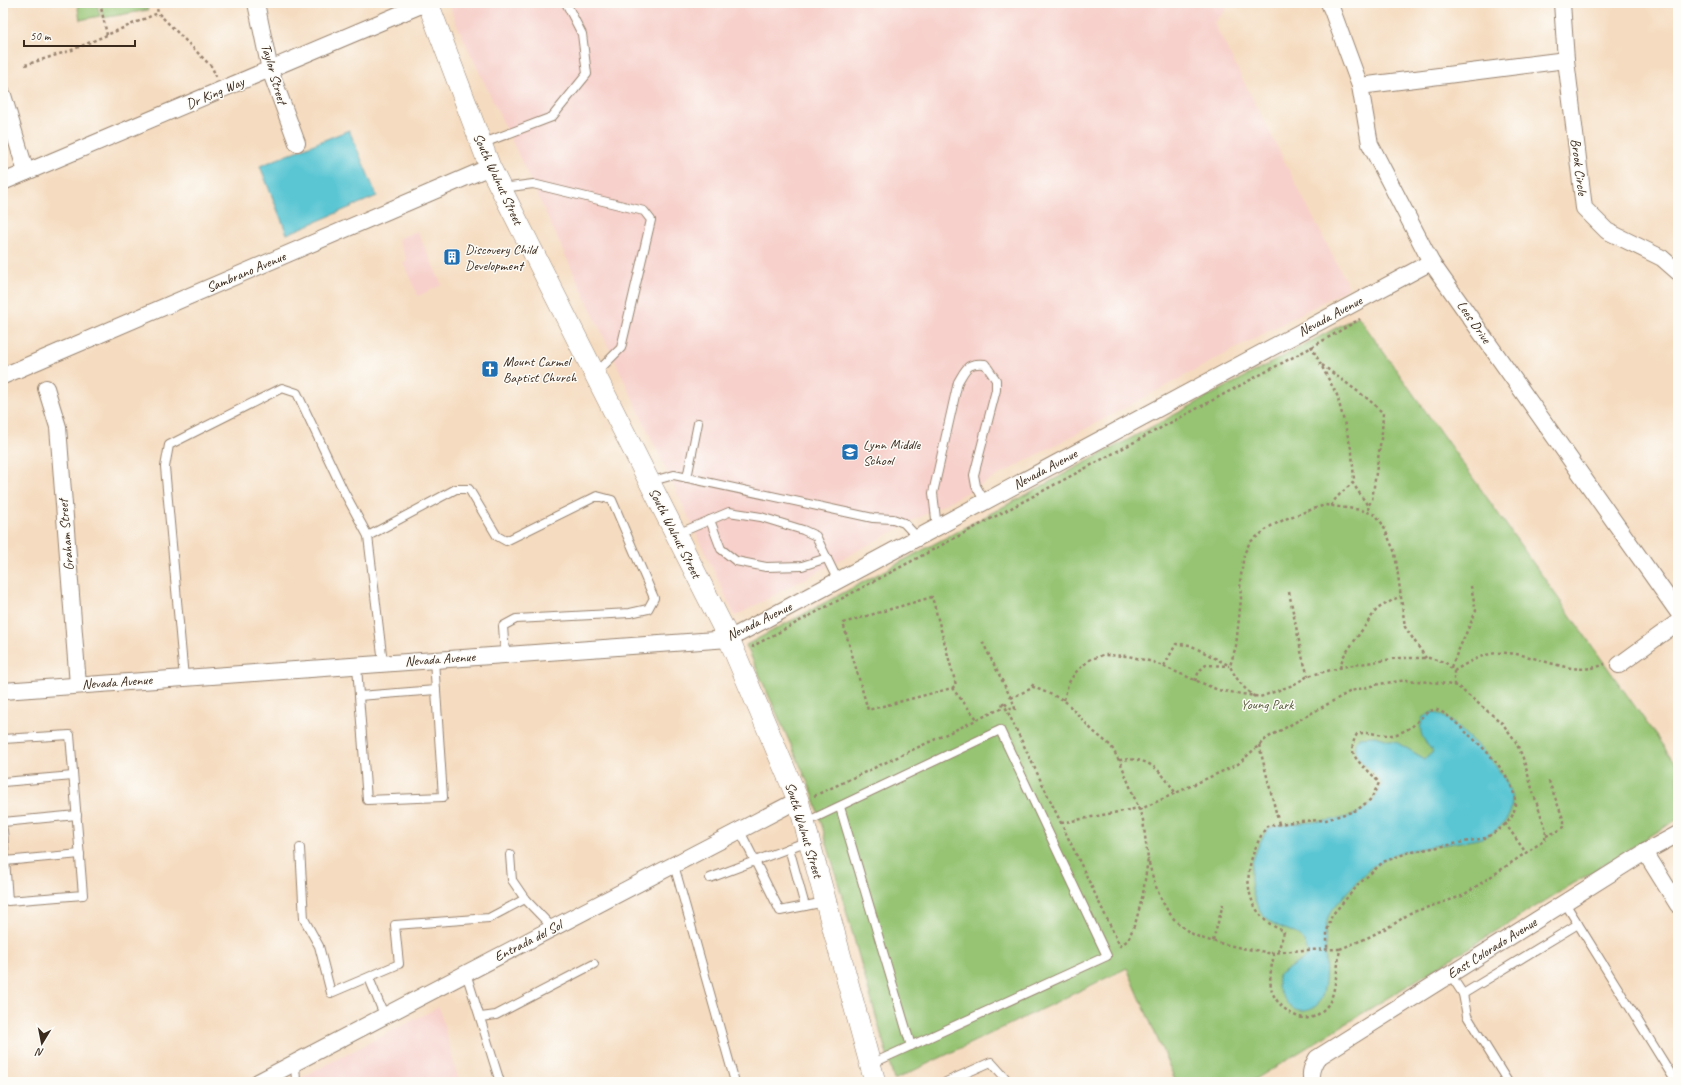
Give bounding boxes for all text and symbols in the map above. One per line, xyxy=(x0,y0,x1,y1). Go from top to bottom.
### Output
scale bar xyxy=(24,22,135,48)
text: 50 m xyxy=(30,28,52,44)
street label: Taylor Street xyxy=(257,42,291,108)
street label: Dr King Way xyxy=(183,73,248,113)
street label: South Walnut Street xyxy=(469,131,527,229)
street label: Brook Circle xyxy=(1567,138,1591,198)
place label: Discovery Child Development xyxy=(465,241,539,274)
street label: Sambrano Avenue xyxy=(204,247,289,296)
building icon: Discovery Child Development xyxy=(442,247,462,267)
street label: Nevada Avenue xyxy=(1295,291,1366,340)
street label: Lees Drive xyxy=(1453,297,1496,348)
place label: Mount Carmel Baptist Church xyxy=(503,353,577,386)
church icon: Mount Carmel Baptist Church xyxy=(480,359,500,379)
place label: Lynn Middle School xyxy=(863,436,922,469)
school or university icon: Lynn Middle School xyxy=(840,442,860,462)
street label: Nevada Avenue xyxy=(1010,444,1081,493)
street label: South Walnut Street xyxy=(645,485,706,582)
street label: Graham Street xyxy=(54,496,78,571)
street label: Nevada Avenue xyxy=(724,597,796,644)
street label: Nevada Avenue xyxy=(404,648,477,670)
street label: Nevada Avenue xyxy=(81,671,154,693)
park label: Young Park xyxy=(1241,696,1295,713)
street label: South Walnut Street xyxy=(781,780,827,881)
street label: East Colorado Avenue xyxy=(1444,913,1541,982)
street label: Entrada del Sol xyxy=(491,915,567,965)
north arrow xyxy=(22,1023,62,1063)
text: N xyxy=(34,1045,45,1060)

